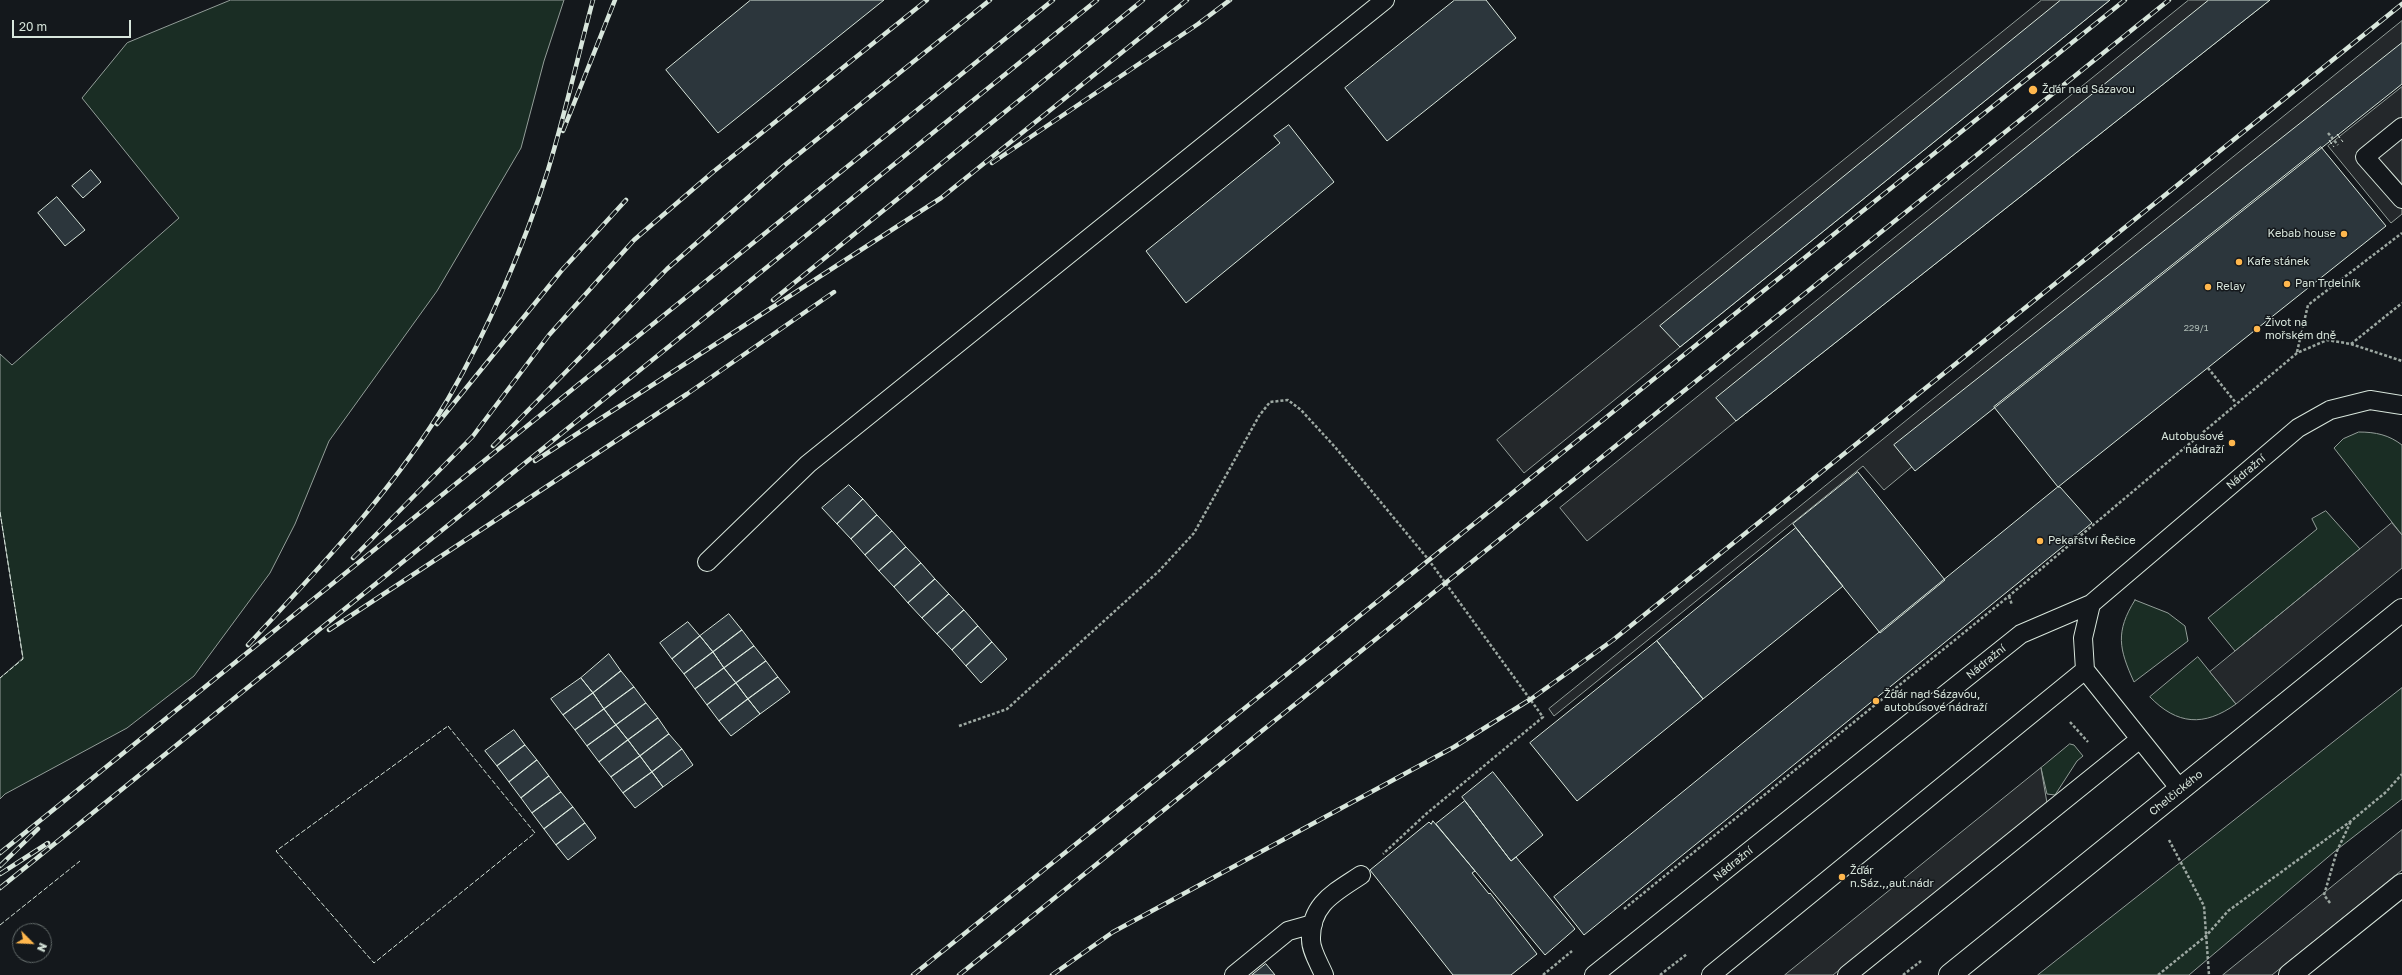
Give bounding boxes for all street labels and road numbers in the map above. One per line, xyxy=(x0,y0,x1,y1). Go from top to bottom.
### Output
street label: Nádražní xyxy=(2224,452,2268,492)
street label: Nádražní xyxy=(1964,642,2008,682)
street label: Chelčického xyxy=(2147,768,2205,818)
street label: Nádražní xyxy=(1711,844,1755,884)

